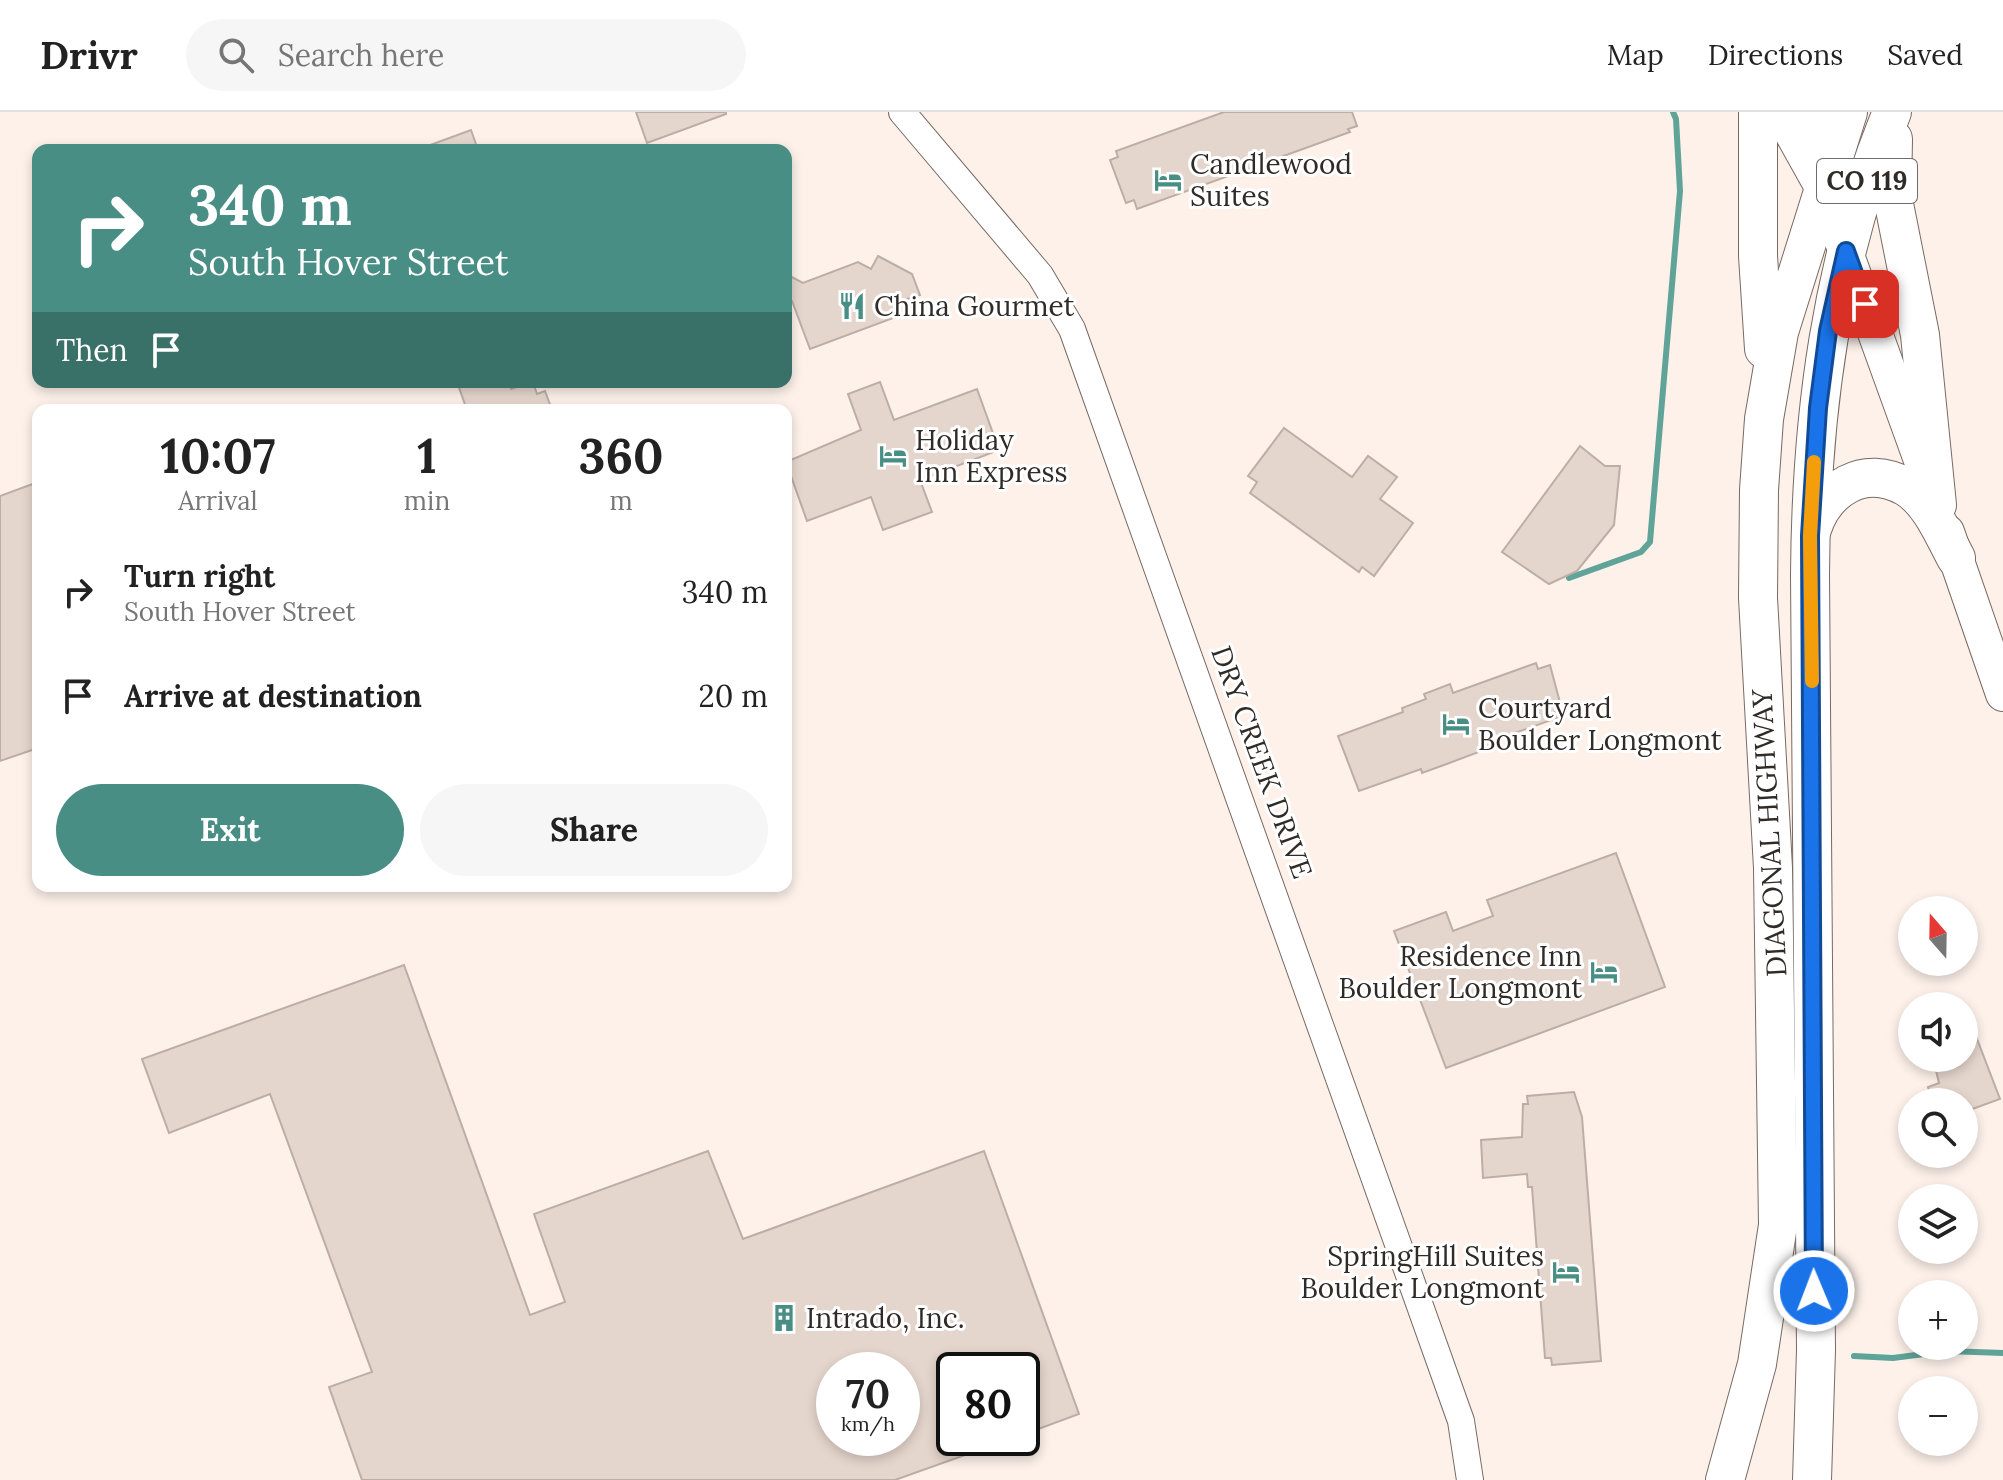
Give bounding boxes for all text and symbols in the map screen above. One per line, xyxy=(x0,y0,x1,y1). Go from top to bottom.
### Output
search box xyxy=(186,19,746,91)
text: Drivr xyxy=(40,31,138,79)
icon: search xyxy=(214,33,258,77)
text: Search here xyxy=(278,36,444,74)
text: Map xyxy=(1607,37,1664,73)
text: Directions xyxy=(1708,37,1843,73)
text: Saved xyxy=(1887,37,1963,73)
place label: Candlewood Suites xyxy=(1190,146,1352,214)
road number: CO 119 xyxy=(1817,159,1917,203)
hotel icon: Candlewood Suites xyxy=(1153,165,1183,195)
text: 340 m xyxy=(188,169,352,240)
icon: right xyxy=(56,176,160,280)
text: South Hover Street xyxy=(188,239,509,285)
pin xyxy=(1831,270,1899,338)
icon: arrive xyxy=(1843,282,1887,326)
place label: China Gourmet xyxy=(874,288,1075,324)
restaurant icon: China Gourmet xyxy=(837,291,867,321)
icon: arrive xyxy=(144,328,188,372)
text: Then xyxy=(56,331,128,369)
place label: Holiday Inn Express xyxy=(915,422,1068,490)
text: 10:07 xyxy=(160,425,275,486)
text: 1 xyxy=(417,425,437,486)
text: 360 xyxy=(579,425,664,486)
hotel icon: Holiday Inn Express xyxy=(878,441,908,471)
text: Arrival xyxy=(178,484,258,517)
text: min xyxy=(404,484,450,517)
text: m xyxy=(609,484,633,517)
text: Turn right xyxy=(124,557,275,595)
icon: right xyxy=(56,570,100,614)
text: 340 m xyxy=(682,573,768,611)
text: South Hover Street xyxy=(124,595,356,628)
street label: DRY CREEK DRIVE xyxy=(1203,641,1321,883)
icon: arrive xyxy=(56,674,100,718)
text: Arrive at destination xyxy=(124,677,422,715)
text: 20 m xyxy=(699,677,768,715)
street label: DIAGONAL HIGHWAY xyxy=(1743,687,1795,978)
place label: Courtyard Boulder Longmont xyxy=(1478,690,1722,758)
hotel icon: Courtyard Boulder Longmont xyxy=(1441,709,1471,739)
button: Exit xyxy=(56,784,404,876)
button: Share xyxy=(420,784,768,876)
north arrow xyxy=(1898,896,1978,976)
map controls xyxy=(1898,896,1978,1456)
place label: Residence Inn Boulder Longmont xyxy=(1338,938,1582,1006)
hotel icon: Residence Inn Boulder Longmont xyxy=(1589,957,1619,987)
button: sound xyxy=(1898,992,1978,1072)
button: search xyxy=(1898,1088,1978,1168)
button: layers xyxy=(1898,1184,1978,1264)
place label: SpringHill Suites Boulder Longmont xyxy=(1300,1238,1544,1306)
position arrow xyxy=(1772,1249,1856,1333)
hotel icon: SpringHill Suites Boulder Longmont xyxy=(1551,1257,1581,1287)
button: + xyxy=(1898,1280,1978,1360)
place label: Intrado, Inc. xyxy=(806,1300,965,1336)
building icon: Intrado, Inc. xyxy=(769,1303,799,1333)
speed limit sign: 80 xyxy=(936,1352,1040,1456)
text: 70 xyxy=(846,1368,890,1419)
button: − xyxy=(1898,1376,1978,1456)
text: km/h xyxy=(841,1411,895,1436)

